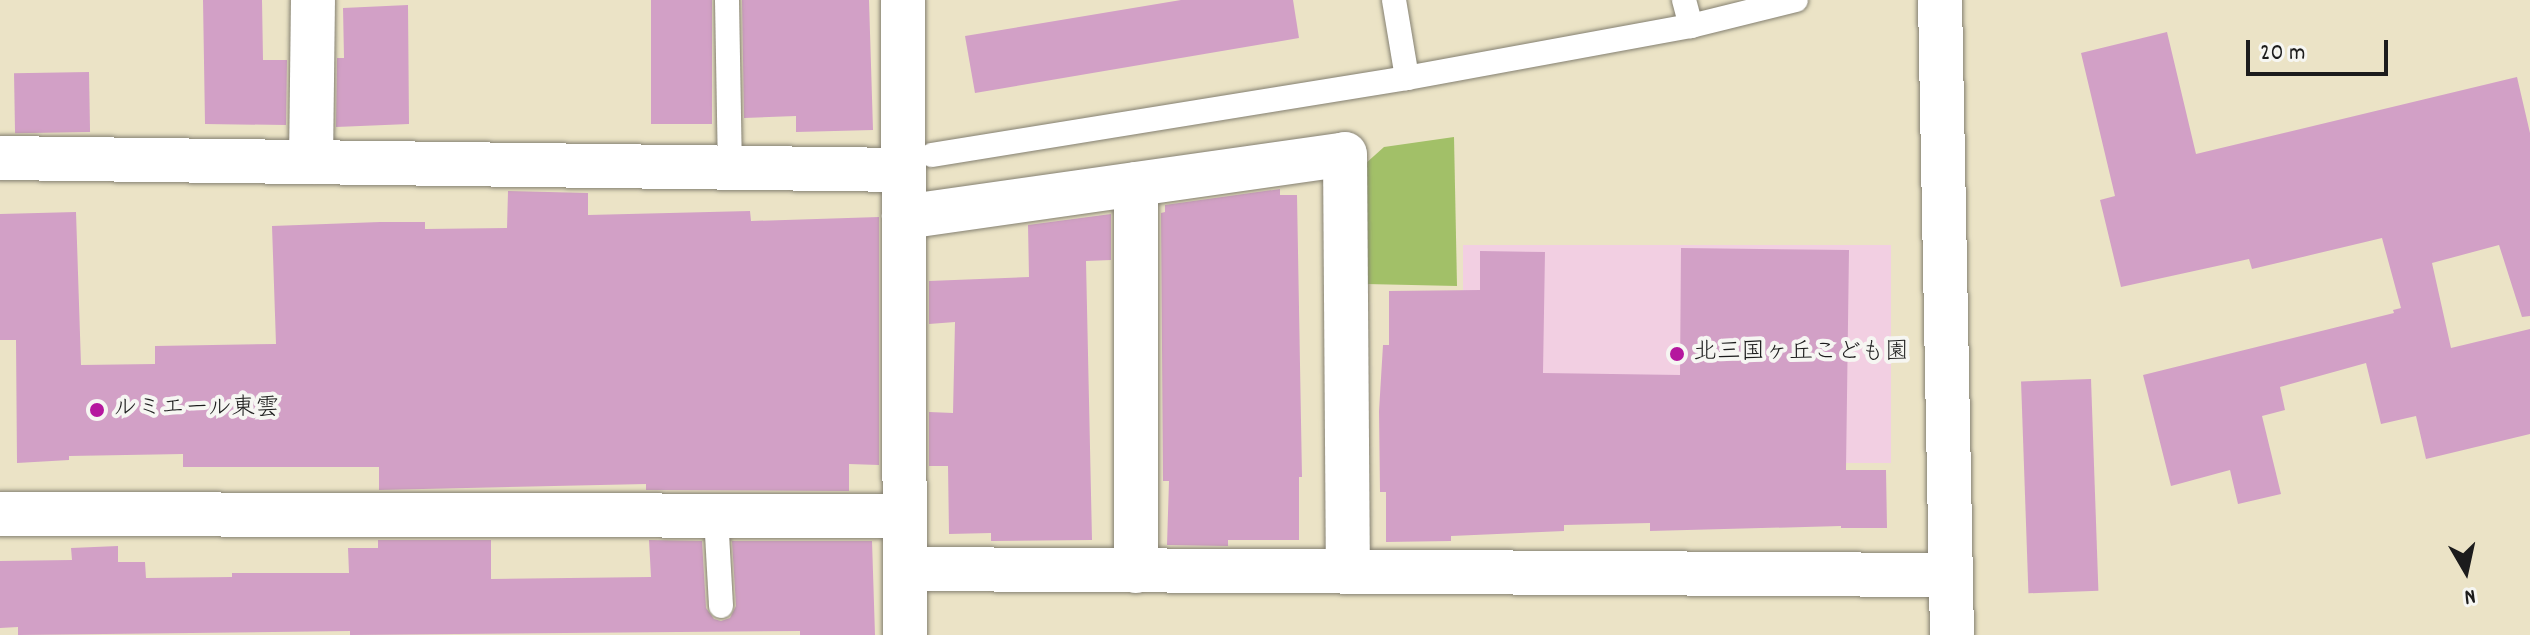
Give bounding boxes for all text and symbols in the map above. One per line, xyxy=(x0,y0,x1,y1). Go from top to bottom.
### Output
scale bar xyxy=(2250,24,2392,74)
text: 20 m xyxy=(2260,37,2306,71)
place label: 北三国ヶ丘こども園 xyxy=(1693,340,1909,368)
marker: 北三国ヶ丘こども園 xyxy=(1668,345,1686,363)
place label: ルミエール東雲 xyxy=(113,396,281,424)
marker: ルミエール東雲 xyxy=(88,401,106,419)
north arrow xyxy=(2426,531,2506,611)
text: N xyxy=(2462,579,2478,611)

